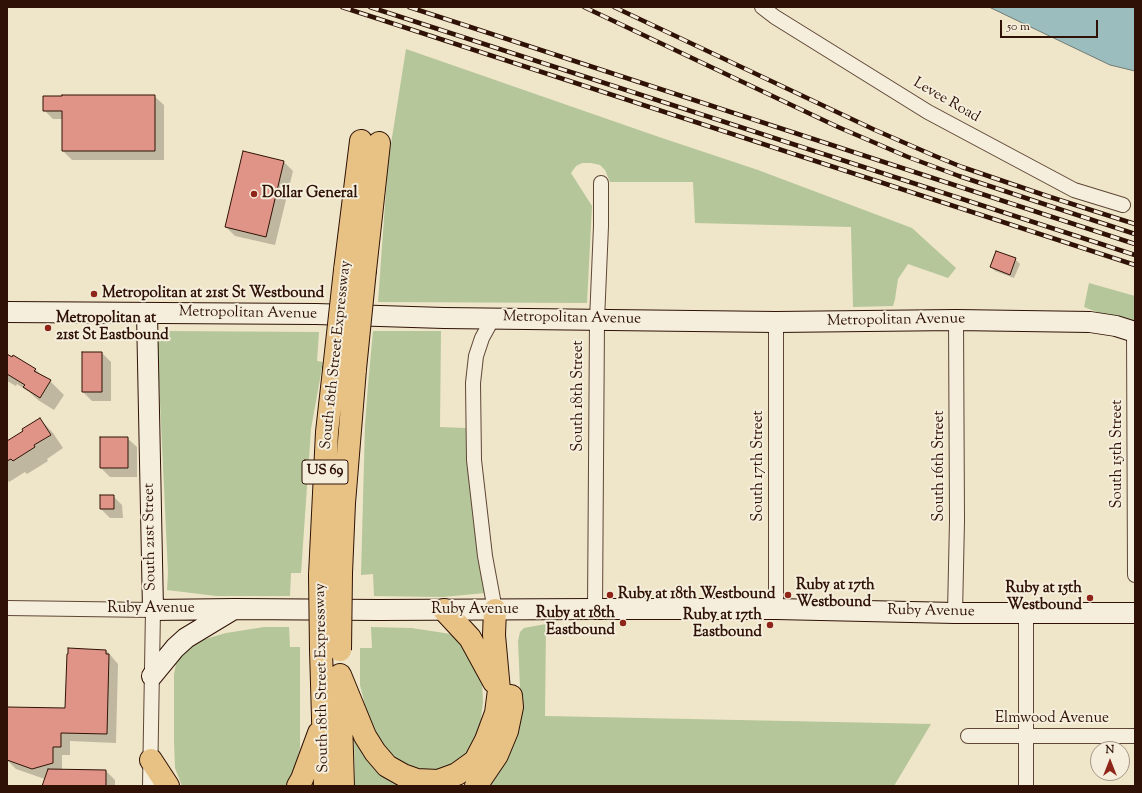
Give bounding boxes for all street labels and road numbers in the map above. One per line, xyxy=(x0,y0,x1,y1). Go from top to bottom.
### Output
street label: Levee Road xyxy=(909,75,983,127)
street label: South 18th Street Expressway xyxy=(318,260,356,450)
street label: Metropolitan Avenue xyxy=(179,304,317,324)
street label: Metropolitan Avenue xyxy=(503,309,641,329)
street label: Metropolitan Avenue xyxy=(827,311,965,331)
street label: South 18th Street xyxy=(570,340,588,452)
street label: South 15th Street xyxy=(1109,399,1127,509)
street label: South 17th Street xyxy=(750,410,768,522)
street label: South 16th Street xyxy=(931,410,949,522)
road number: US 69 xyxy=(302,460,348,484)
street label: South 21st Street xyxy=(141,483,161,591)
street label: South 18th Street Expressway xyxy=(312,583,334,773)
street label: Ruby Avenue xyxy=(107,600,195,618)
street label: Ruby Avenue xyxy=(431,601,519,619)
street label: Ruby Avenue xyxy=(887,602,975,622)
street label: Elmwood Avenue xyxy=(995,710,1109,728)

